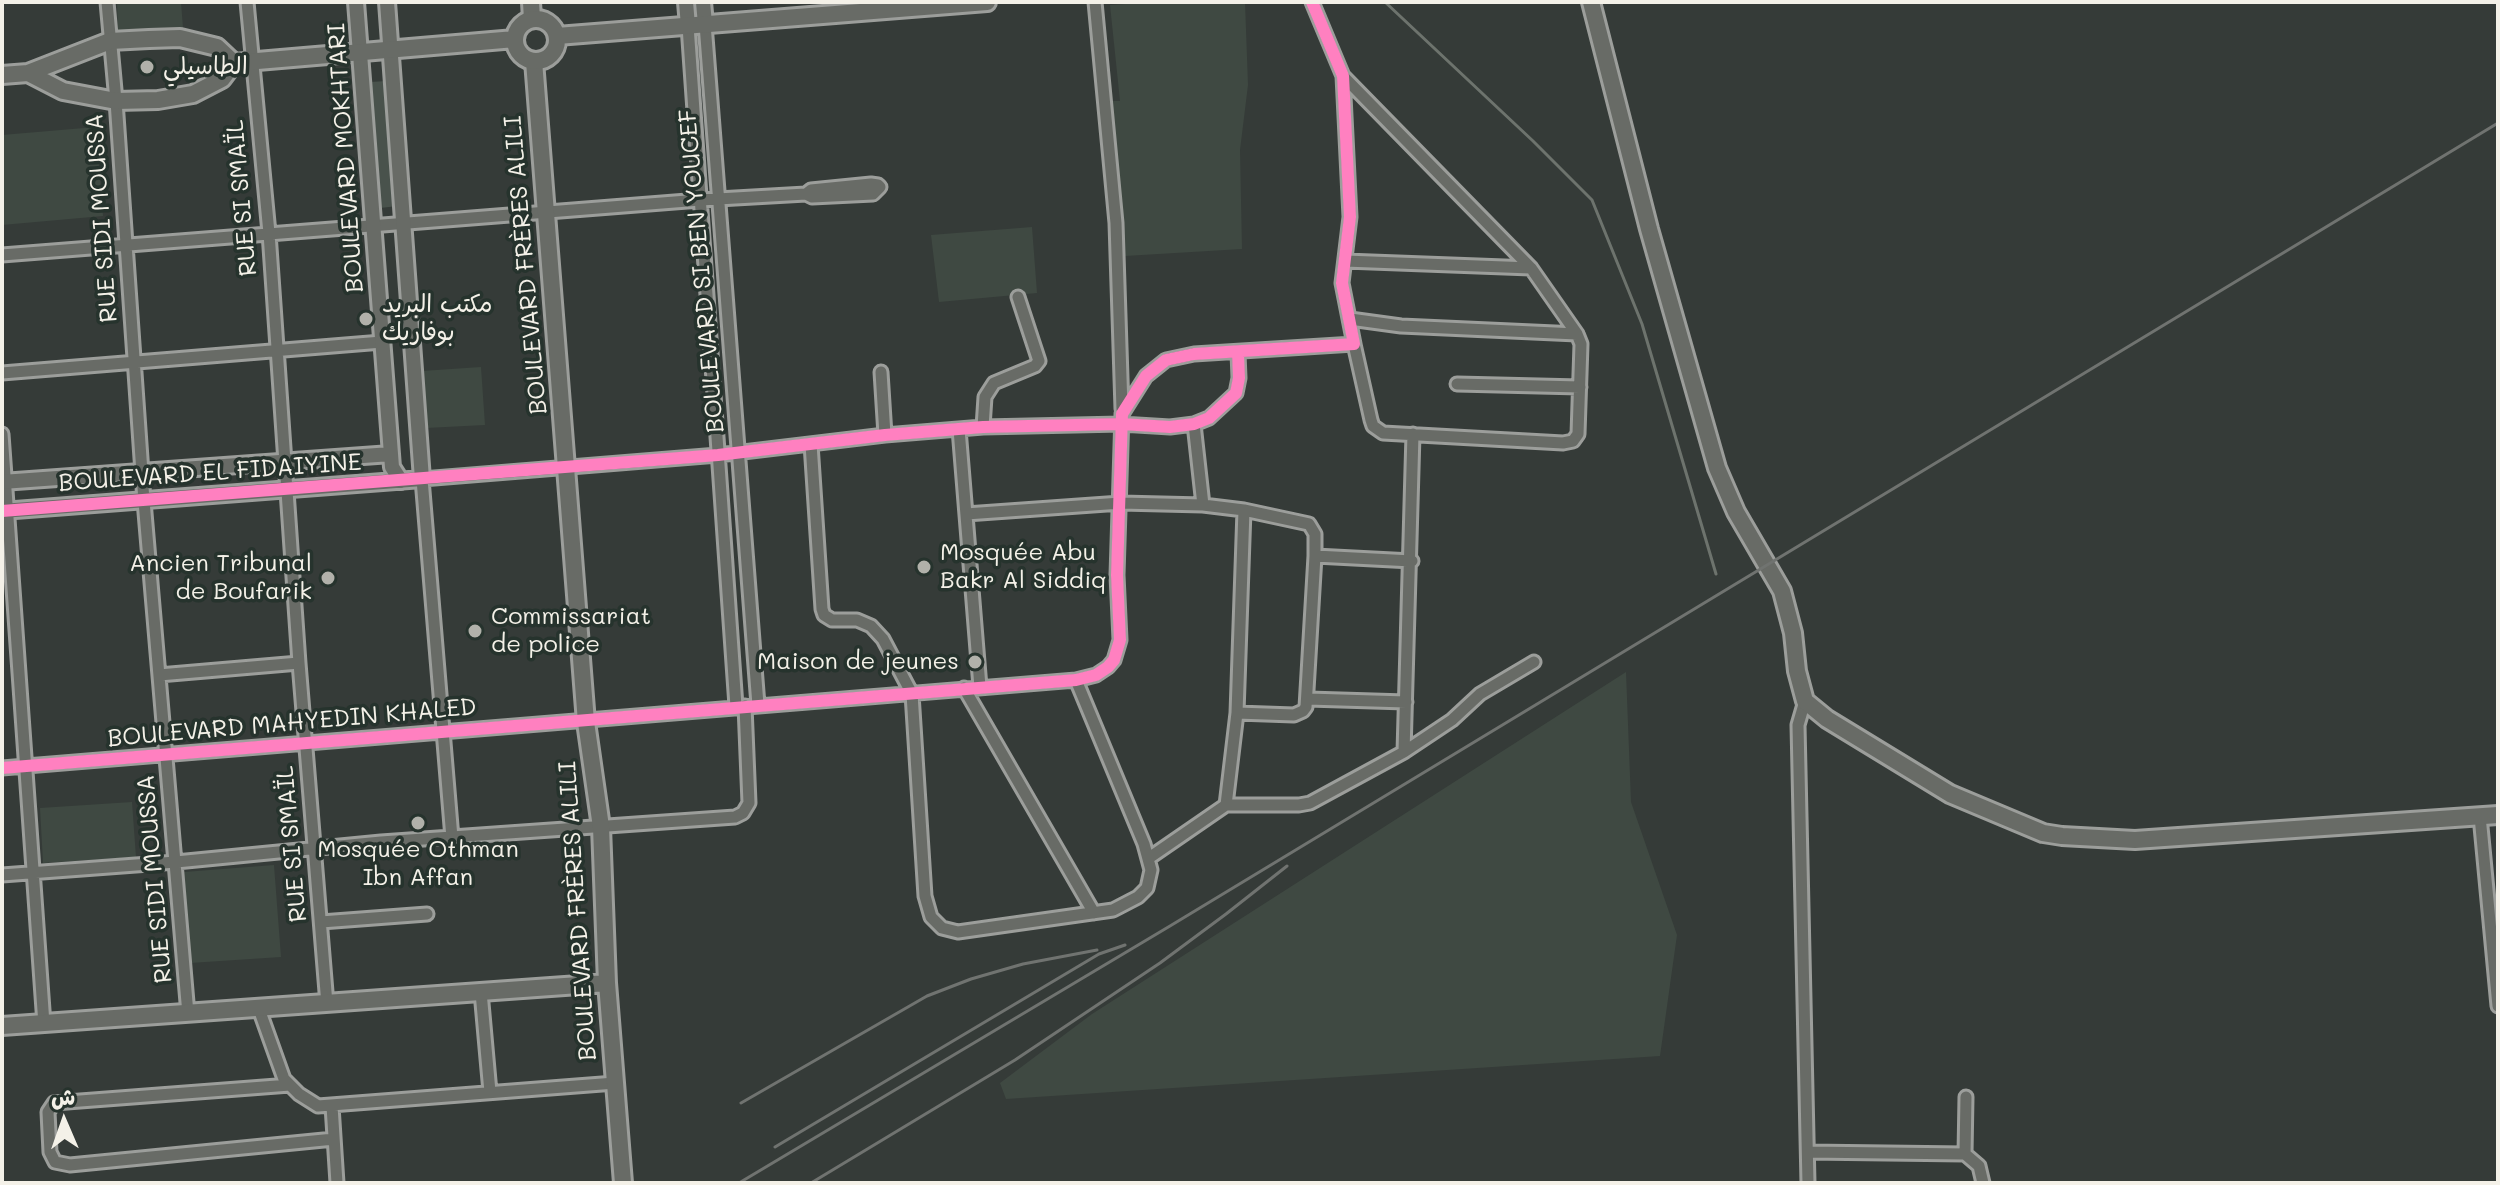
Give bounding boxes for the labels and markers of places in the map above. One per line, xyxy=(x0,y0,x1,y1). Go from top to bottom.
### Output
place label: الطاسيلي xyxy=(163,53,248,81)
marker: الطاسيلي xyxy=(138,58,156,76)
place label: مكتب البريد بوفاريك xyxy=(382,291,492,347)
marker: مكتب البريد بوفاريك xyxy=(357,310,375,328)
place label: Mosquée Abu Bakr Al Siddiq xyxy=(940,539,1107,595)
place label: Ancien Tribunal de Boufarik xyxy=(129,550,312,606)
marker: Mosquée Abu Bakr Al Siddiq xyxy=(915,558,933,576)
marker: Ancien Tribunal de Boufarik xyxy=(319,569,337,587)
place label: Commissariat de police xyxy=(491,603,651,659)
marker: Commissariat de police xyxy=(466,622,484,640)
place label: Maison de jeunes xyxy=(757,648,959,676)
marker: Maison de jeunes xyxy=(966,653,984,671)
marker: Mosquée Othman Ibn Affan xyxy=(409,814,427,832)
place label: Mosquée Othman Ibn Affan xyxy=(317,836,519,892)

